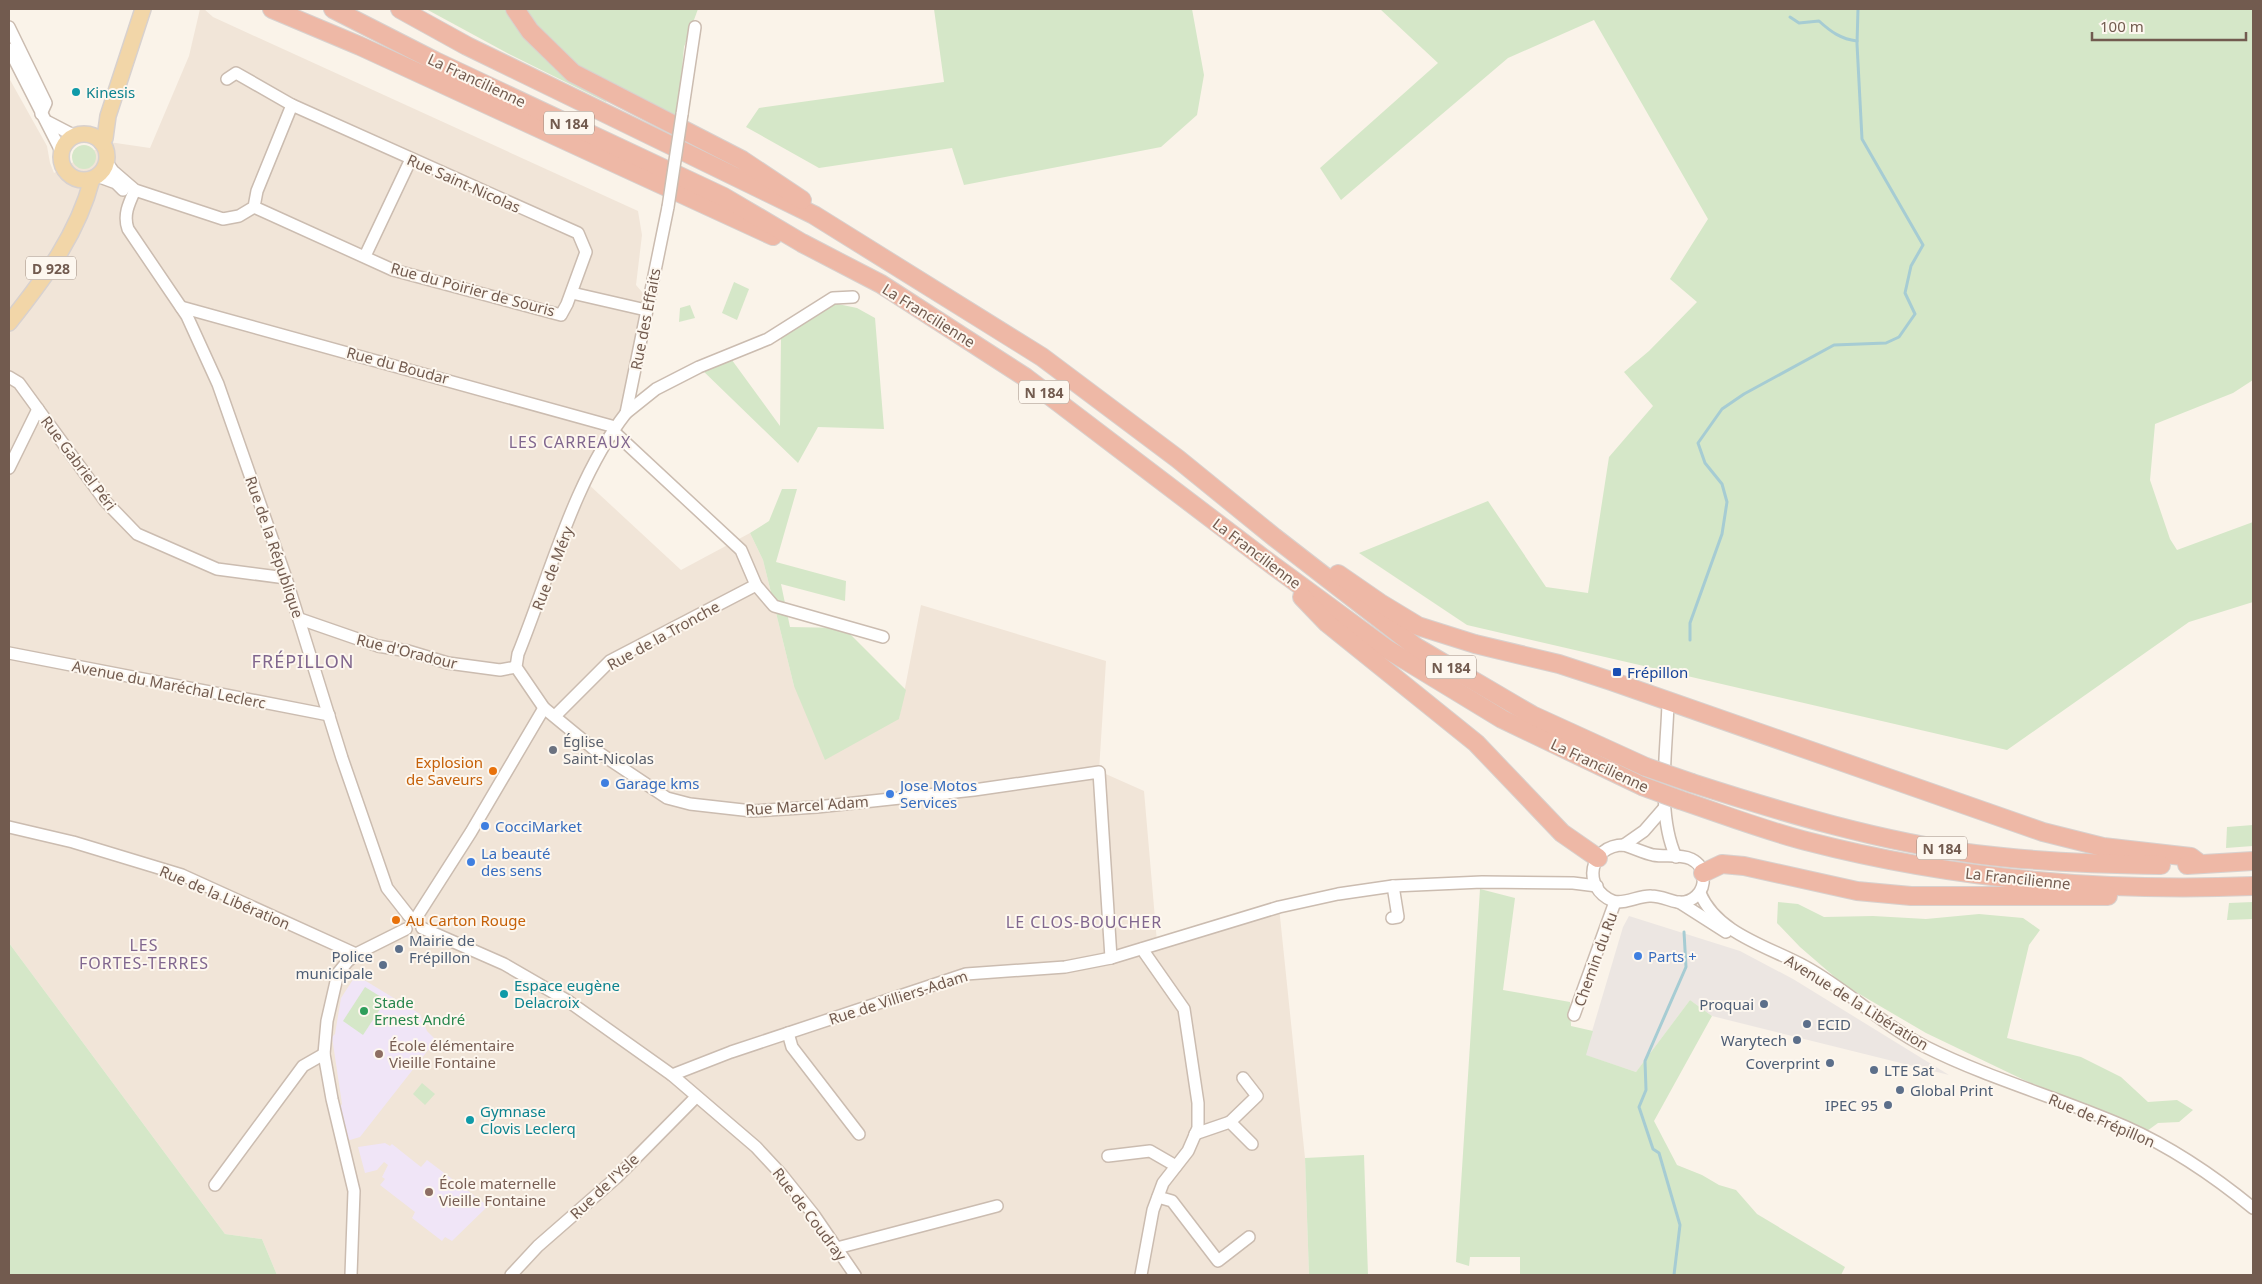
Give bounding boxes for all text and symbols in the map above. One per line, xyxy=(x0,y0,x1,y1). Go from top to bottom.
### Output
scale bar xyxy=(2092,10,2246,42)
text: 100 m xyxy=(2100,16,2144,36)
street label: La Francilienne xyxy=(425,49,529,111)
place label: Kinesis xyxy=(86,82,135,102)
marker: Kinesis xyxy=(70,86,82,98)
road number: N 184 xyxy=(544,112,594,134)
street label: Rue Saint-Nicolas xyxy=(404,149,524,217)
road number: D 928 xyxy=(26,256,76,280)
street label: Rue du Poirier de Souris xyxy=(389,257,557,321)
street label: Rue des Effaits xyxy=(625,266,665,372)
street label: La Francilienne xyxy=(879,278,979,352)
street label: Rue du Boudar xyxy=(345,342,451,388)
road number: N 184 xyxy=(1019,381,1069,404)
street label: Rue Gabriel Péri xyxy=(37,412,121,514)
district label: LES CARREAUX xyxy=(509,431,631,453)
street label: Rue de la République xyxy=(241,473,309,621)
street label: La Francilienne xyxy=(1209,513,1305,593)
street label: Rue de Méry xyxy=(527,523,577,613)
street label: Rue de la Tronche xyxy=(603,596,723,674)
street label: Rue d'Oradour xyxy=(354,629,460,673)
district label: FRÉPILLON xyxy=(252,649,354,673)
street label: Avenue du Maréchal Leclerc xyxy=(70,655,268,713)
road number: N 184 xyxy=(1426,656,1476,679)
place label: Frépillon xyxy=(1627,662,1688,682)
marker: Frépillon xyxy=(1611,666,1623,678)
place label: Église Saint-Nicolas xyxy=(563,731,654,768)
street label: La Francilienne xyxy=(1548,734,1652,796)
marker: Église Saint-Nicolas xyxy=(547,744,559,756)
place label: Explosion de Saveurs xyxy=(406,752,483,789)
marker: Explosion de Saveurs xyxy=(487,765,499,777)
place label: Garage kms xyxy=(615,773,699,793)
place label: Jose Motos Services xyxy=(898,775,977,812)
marker: Garage kms xyxy=(599,777,611,789)
marker: Jose Motos Services xyxy=(884,788,896,800)
street label: Rue Marcel Adam xyxy=(745,791,869,819)
place label: CocciMarket xyxy=(495,816,583,836)
marker: CocciMarket xyxy=(479,820,491,832)
road number: N 184 xyxy=(1917,836,1967,860)
place label: La beauté des sens xyxy=(481,843,550,880)
marker: La beauté des sens xyxy=(465,856,477,868)
street label: Rue de la Libération xyxy=(157,860,293,934)
street label: La Francilienne xyxy=(1964,863,2072,893)
street label: Chemin du Ru xyxy=(1569,909,1621,1009)
place label: Au Carton Rouge xyxy=(406,910,526,930)
district label: LE CLOS-BOUCHER xyxy=(1006,911,1162,933)
marker: Au Carton Rouge xyxy=(390,914,402,926)
place label: Mairie de Frépillon xyxy=(409,930,475,967)
district label: LES FORTES-TERRES xyxy=(79,934,209,974)
marker: Mairie de Frépillon xyxy=(393,943,405,955)
place label: Police municipale xyxy=(296,946,373,983)
place label: Parts + xyxy=(1648,946,1697,966)
marker: Parts + xyxy=(1632,950,1644,962)
street label: Avenue de la Libération xyxy=(1781,950,1933,1054)
marker: Police municipale xyxy=(377,959,389,971)
street label: Rue de Villiers-Adam xyxy=(826,965,970,1029)
place label: Espace eugène Delacroix xyxy=(514,975,620,1012)
marker: Espace eugène Delacroix xyxy=(498,988,510,1000)
place label: Stade Ernest André xyxy=(374,992,465,1029)
place label: Proquai xyxy=(1699,994,1754,1014)
marker: Proquai xyxy=(1758,998,1770,1010)
marker: Stade Ernest André xyxy=(358,1005,370,1017)
place label: ECID xyxy=(1817,1014,1851,1034)
marker: ECID xyxy=(1801,1018,1813,1030)
place label: Warytech xyxy=(1721,1030,1787,1050)
marker: Warytech xyxy=(1791,1034,1803,1046)
place label: École élémentaire Vieille Fontaine xyxy=(389,1035,514,1072)
marker: École élémentaire Vieille Fontaine xyxy=(373,1048,385,1060)
place label: Coverprint xyxy=(1745,1053,1821,1073)
marker: Coverprint xyxy=(1824,1057,1836,1069)
place label: LTE Sat xyxy=(1884,1060,1935,1080)
marker: LTE Sat xyxy=(1868,1064,1880,1076)
place label: Global Print xyxy=(1910,1080,1994,1100)
marker: Global Print xyxy=(1894,1084,1906,1096)
street label: Rue de Frépillon xyxy=(2046,1089,2158,1151)
place label: IPEC 95 xyxy=(1825,1095,1878,1115)
marker: IPEC 95 xyxy=(1882,1099,1894,1111)
place label: Gymnase Clovis Leclerq xyxy=(480,1101,576,1138)
marker: Gymnase Clovis Leclerq xyxy=(464,1114,476,1126)
street label: Rue de l'Ysle xyxy=(565,1149,643,1223)
street label: Rue de Coudray xyxy=(768,1163,852,1265)
place label: École maternelle Vieille Fontaine xyxy=(439,1173,556,1210)
marker: École maternelle Vieille Fontaine xyxy=(423,1186,435,1198)

